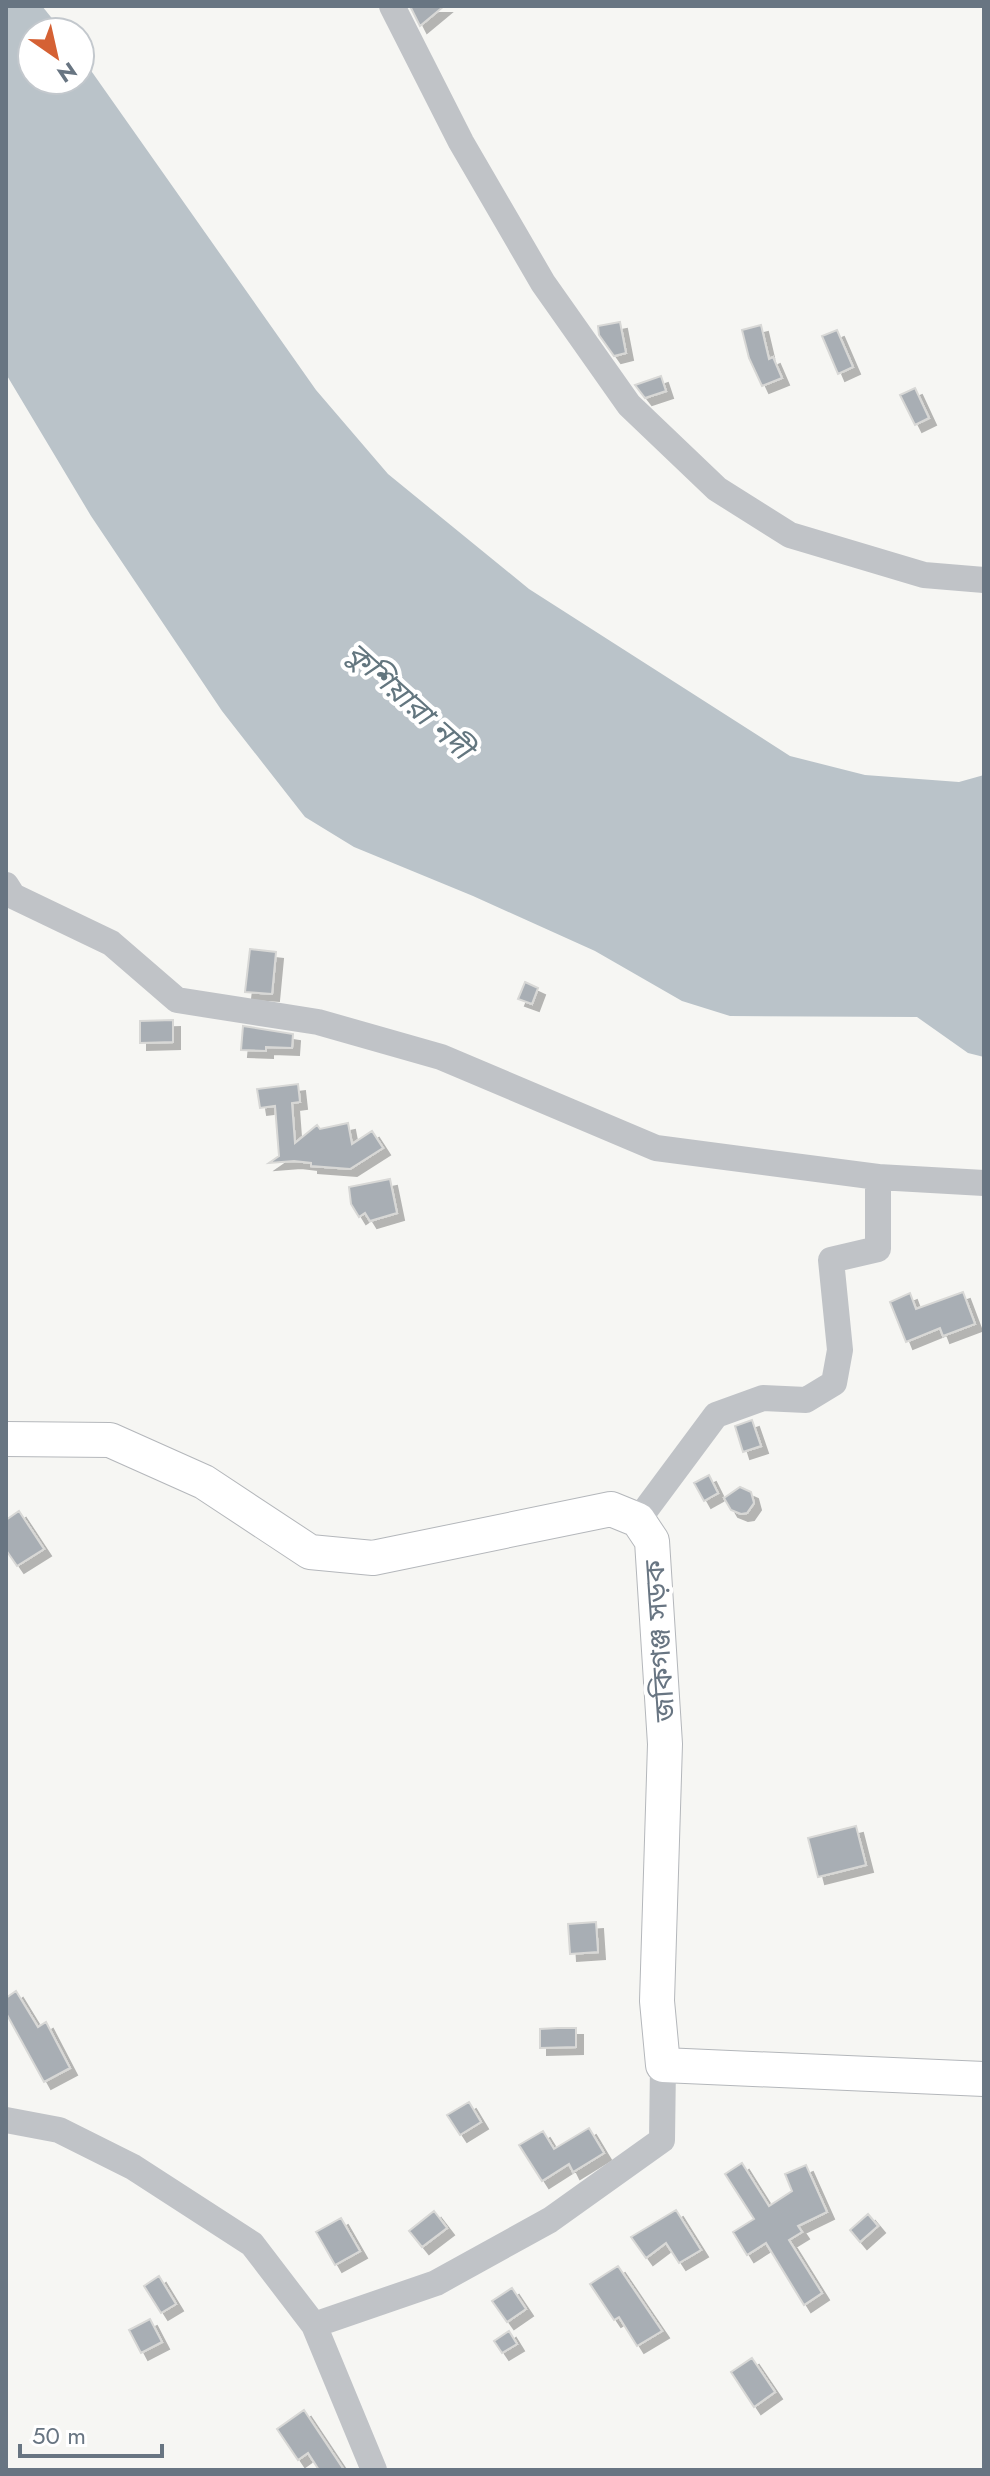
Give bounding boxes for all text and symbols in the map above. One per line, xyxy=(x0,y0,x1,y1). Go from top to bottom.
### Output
north arrow xyxy=(16,16,96,96)
text: N xyxy=(51,54,83,91)
water label: কুশিয়ারা নদী xyxy=(337,632,486,772)
street label: জকিগঞ্জ সড়ক xyxy=(633,1558,686,1724)
scale bar xyxy=(20,2408,162,2458)
text: 50 m xyxy=(32,2418,86,2453)

